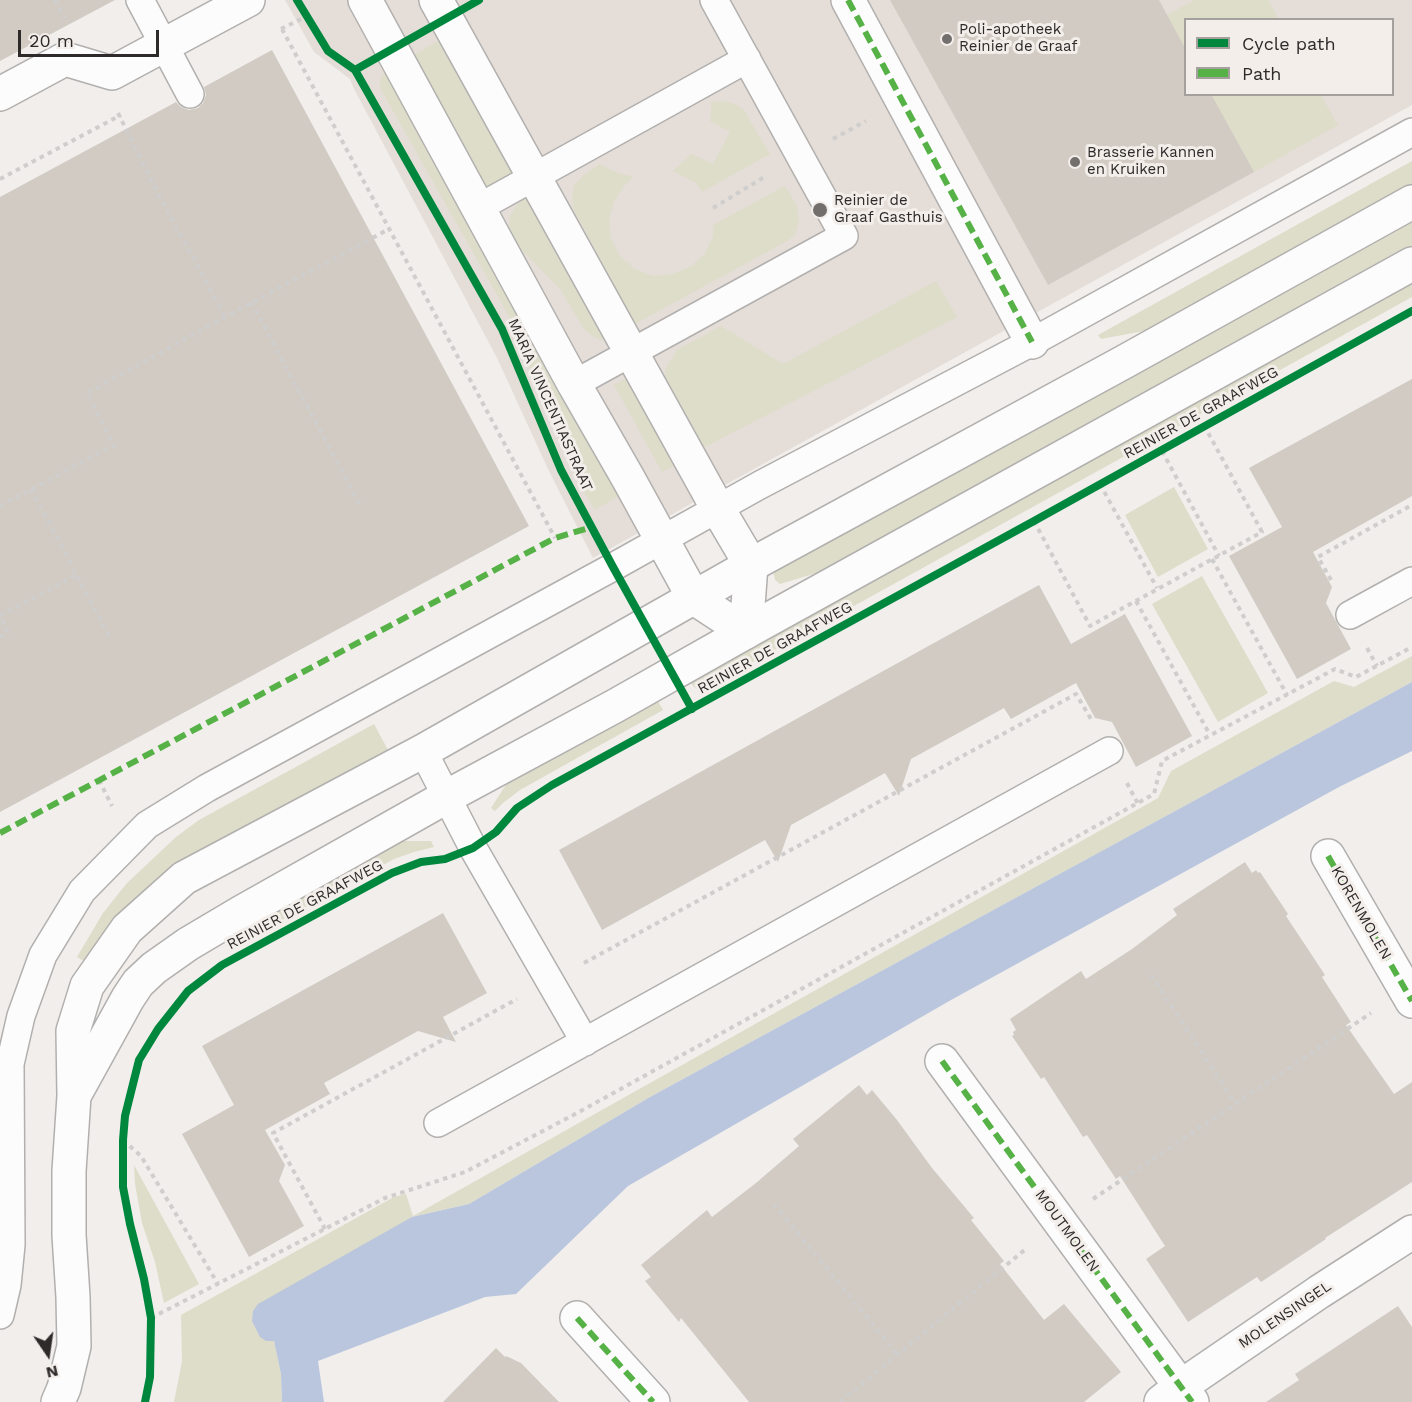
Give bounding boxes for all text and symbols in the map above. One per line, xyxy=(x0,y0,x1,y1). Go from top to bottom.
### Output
scale bar xyxy=(21,18,162,56)
legend xyxy=(1184,18,1394,96)
place label: Poli-apotheek Reinier de Graaf xyxy=(959,21,1077,56)
text: 20 m xyxy=(29,30,74,51)
marker: Poli-apotheek Reinier de Graaf xyxy=(940,32,954,46)
text: Cycle path xyxy=(1242,33,1336,54)
text: Path xyxy=(1242,63,1282,84)
place label: Brasserie Kannen en Kruiken xyxy=(1087,144,1214,179)
marker: Brasserie Kannen en Kruiken xyxy=(1068,155,1082,169)
place label: Reinier de Graaf Gasthuis xyxy=(834,192,943,227)
marker: Reinier de Graaf Gasthuis xyxy=(811,201,829,219)
street label: MARIA VINCENTIASTRAAT xyxy=(504,316,596,494)
street label: REINIER DE GRAAFWEG xyxy=(1121,363,1281,463)
street label: REINIER DE GRAAFWEG xyxy=(695,598,855,698)
street label: REINIER DE GRAAFWEG xyxy=(224,856,386,954)
street label: KORENMOLEN xyxy=(1327,863,1395,963)
street label: MOUTMOLEN xyxy=(1031,1186,1103,1276)
street label: MOLENSINGEL xyxy=(1235,1277,1335,1353)
north arrow xyxy=(18,1324,78,1384)
text: N xyxy=(44,1361,60,1383)

